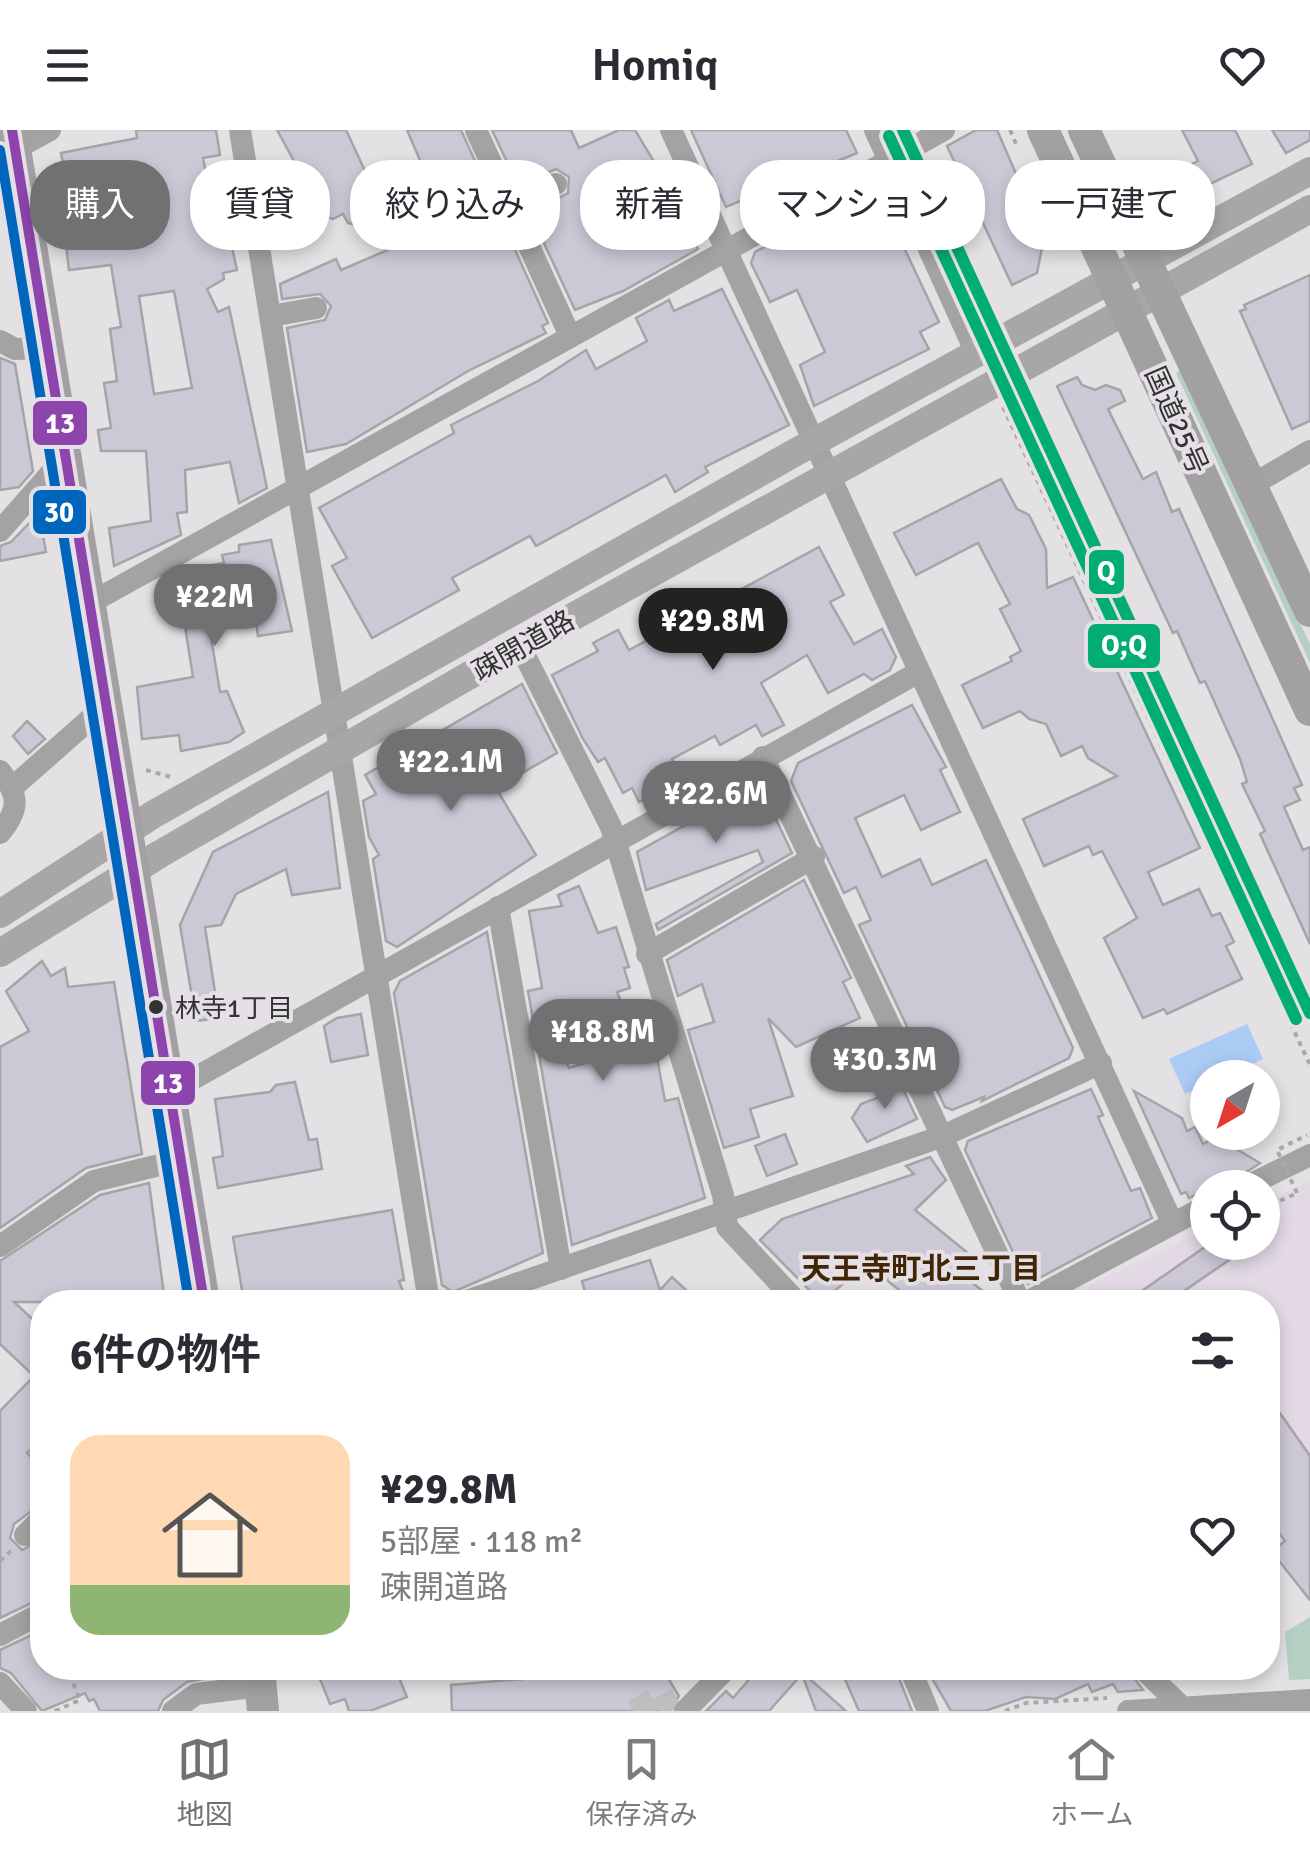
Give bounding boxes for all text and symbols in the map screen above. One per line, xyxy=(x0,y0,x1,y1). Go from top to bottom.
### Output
icon: menu xyxy=(40,38,95,93)
text: Homiq xyxy=(591,38,719,93)
icon: heart xyxy=(1215,38,1270,93)
chip: 購入 xyxy=(30,160,170,250)
chip: 賃貸 xyxy=(190,160,330,250)
chip: 絞り込み xyxy=(350,160,560,250)
chip: 新着 xyxy=(580,160,720,250)
chip: マンション xyxy=(740,160,985,250)
chip: 一戸建て xyxy=(1005,160,1215,250)
street label: 国道25号 xyxy=(1137,361,1215,480)
line badge: 13 xyxy=(31,399,89,447)
text: 13 xyxy=(45,407,75,441)
line badge: 30 xyxy=(31,488,88,536)
text: 30 xyxy=(44,496,74,530)
line badge: Q xyxy=(1087,548,1126,596)
text: Q xyxy=(1097,555,1115,589)
pin: ¥22M xyxy=(156,564,274,649)
text: ¥22M xyxy=(176,577,254,616)
pin: ¥29.8M xyxy=(632,588,794,673)
text: ¥29.8M xyxy=(661,601,765,640)
street label: 疎開道路 xyxy=(466,603,581,689)
line badge: O;Q xyxy=(1086,622,1162,670)
text: O;Q xyxy=(1101,629,1147,663)
pin: ¥22.1M xyxy=(370,729,532,814)
text: ¥22.1M xyxy=(399,742,503,781)
pin: ¥22.6M xyxy=(635,761,797,846)
text: ¥22.6M xyxy=(664,774,768,813)
place label: 林寺1丁目 xyxy=(175,993,293,1025)
marker: 林寺1丁目 xyxy=(146,997,166,1017)
pin: ¥18.8M xyxy=(522,999,684,1084)
text: ¥18.8M xyxy=(551,1012,655,1051)
pin: ¥30.3M xyxy=(804,1027,966,1112)
text: ¥30.3M xyxy=(833,1040,937,1079)
line badge: 13 xyxy=(139,1059,197,1107)
north arrow xyxy=(1190,1060,1280,1150)
map controls xyxy=(1190,1060,1280,1260)
text: 13 xyxy=(153,1067,183,1101)
button: locate xyxy=(1190,1170,1280,1260)
district label: 天王寺町北三丁目 xyxy=(801,1251,1041,1288)
icon: filters xyxy=(1185,1323,1240,1378)
text: 6件の物件 xyxy=(70,1330,261,1381)
text: ¥29.8M xyxy=(380,1464,518,1515)
icon: home xyxy=(150,1475,270,1595)
icon: heart xyxy=(1185,1508,1240,1563)
text: 5部屋 · 118 m² xyxy=(380,1522,583,1561)
text: 疎開道路 xyxy=(380,1568,508,1607)
tab: 地図 xyxy=(176,1732,232,1832)
tab: 保存済み xyxy=(585,1732,697,1832)
tab: ホーム xyxy=(1050,1732,1134,1832)

